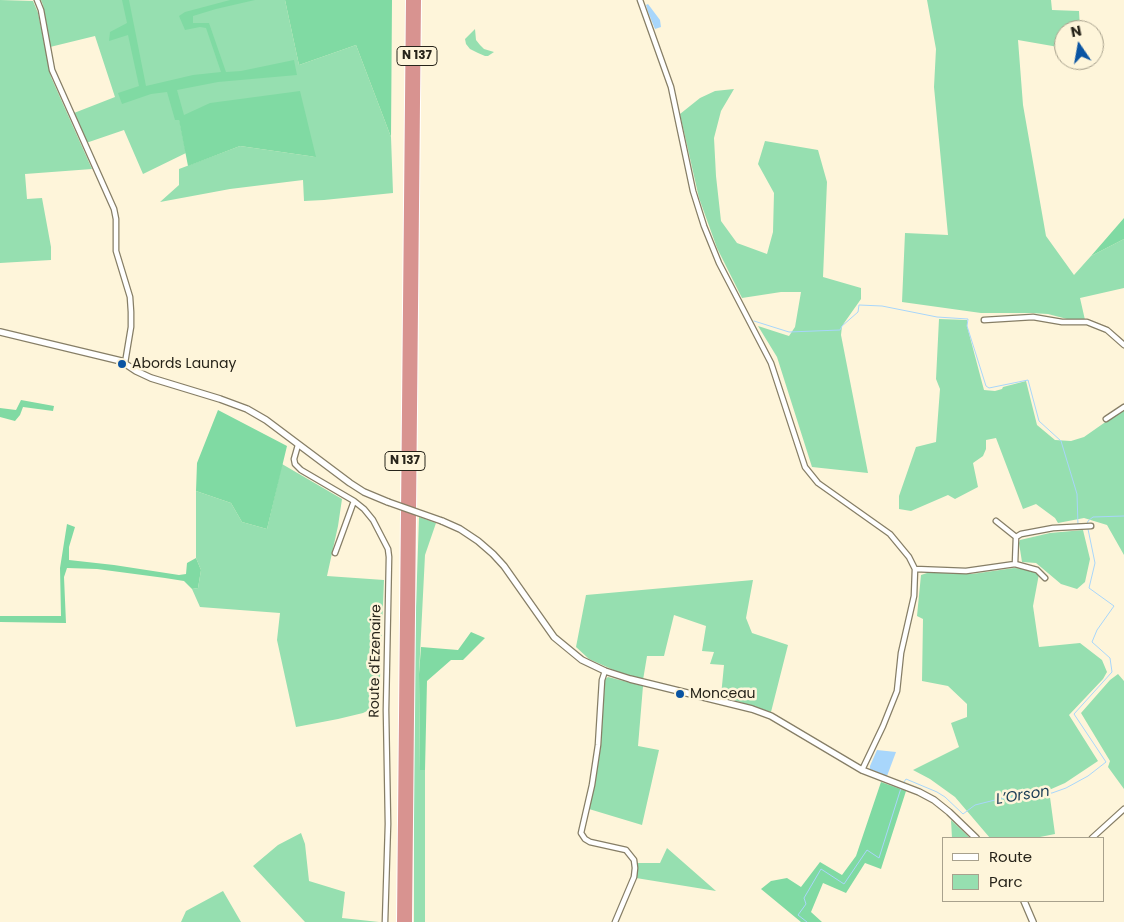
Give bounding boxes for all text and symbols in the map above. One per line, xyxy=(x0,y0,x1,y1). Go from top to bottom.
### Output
north arrow xyxy=(1054,20,1104,70)
text: N xyxy=(1069,20,1083,42)
road number: N 137 xyxy=(397,46,437,66)
place label: Abords Launay xyxy=(132,356,236,372)
marker: Abords Launay xyxy=(116,358,128,370)
road number: N 137 xyxy=(385,452,425,471)
street label: Route d'Ezenaire xyxy=(367,604,385,718)
place label: Monceau xyxy=(690,686,756,702)
marker: Monceau xyxy=(674,688,686,700)
water label: L’Orson xyxy=(995,783,1051,809)
legend xyxy=(942,837,1104,902)
text: Route xyxy=(989,846,1032,867)
text: Parc xyxy=(989,871,1023,892)

